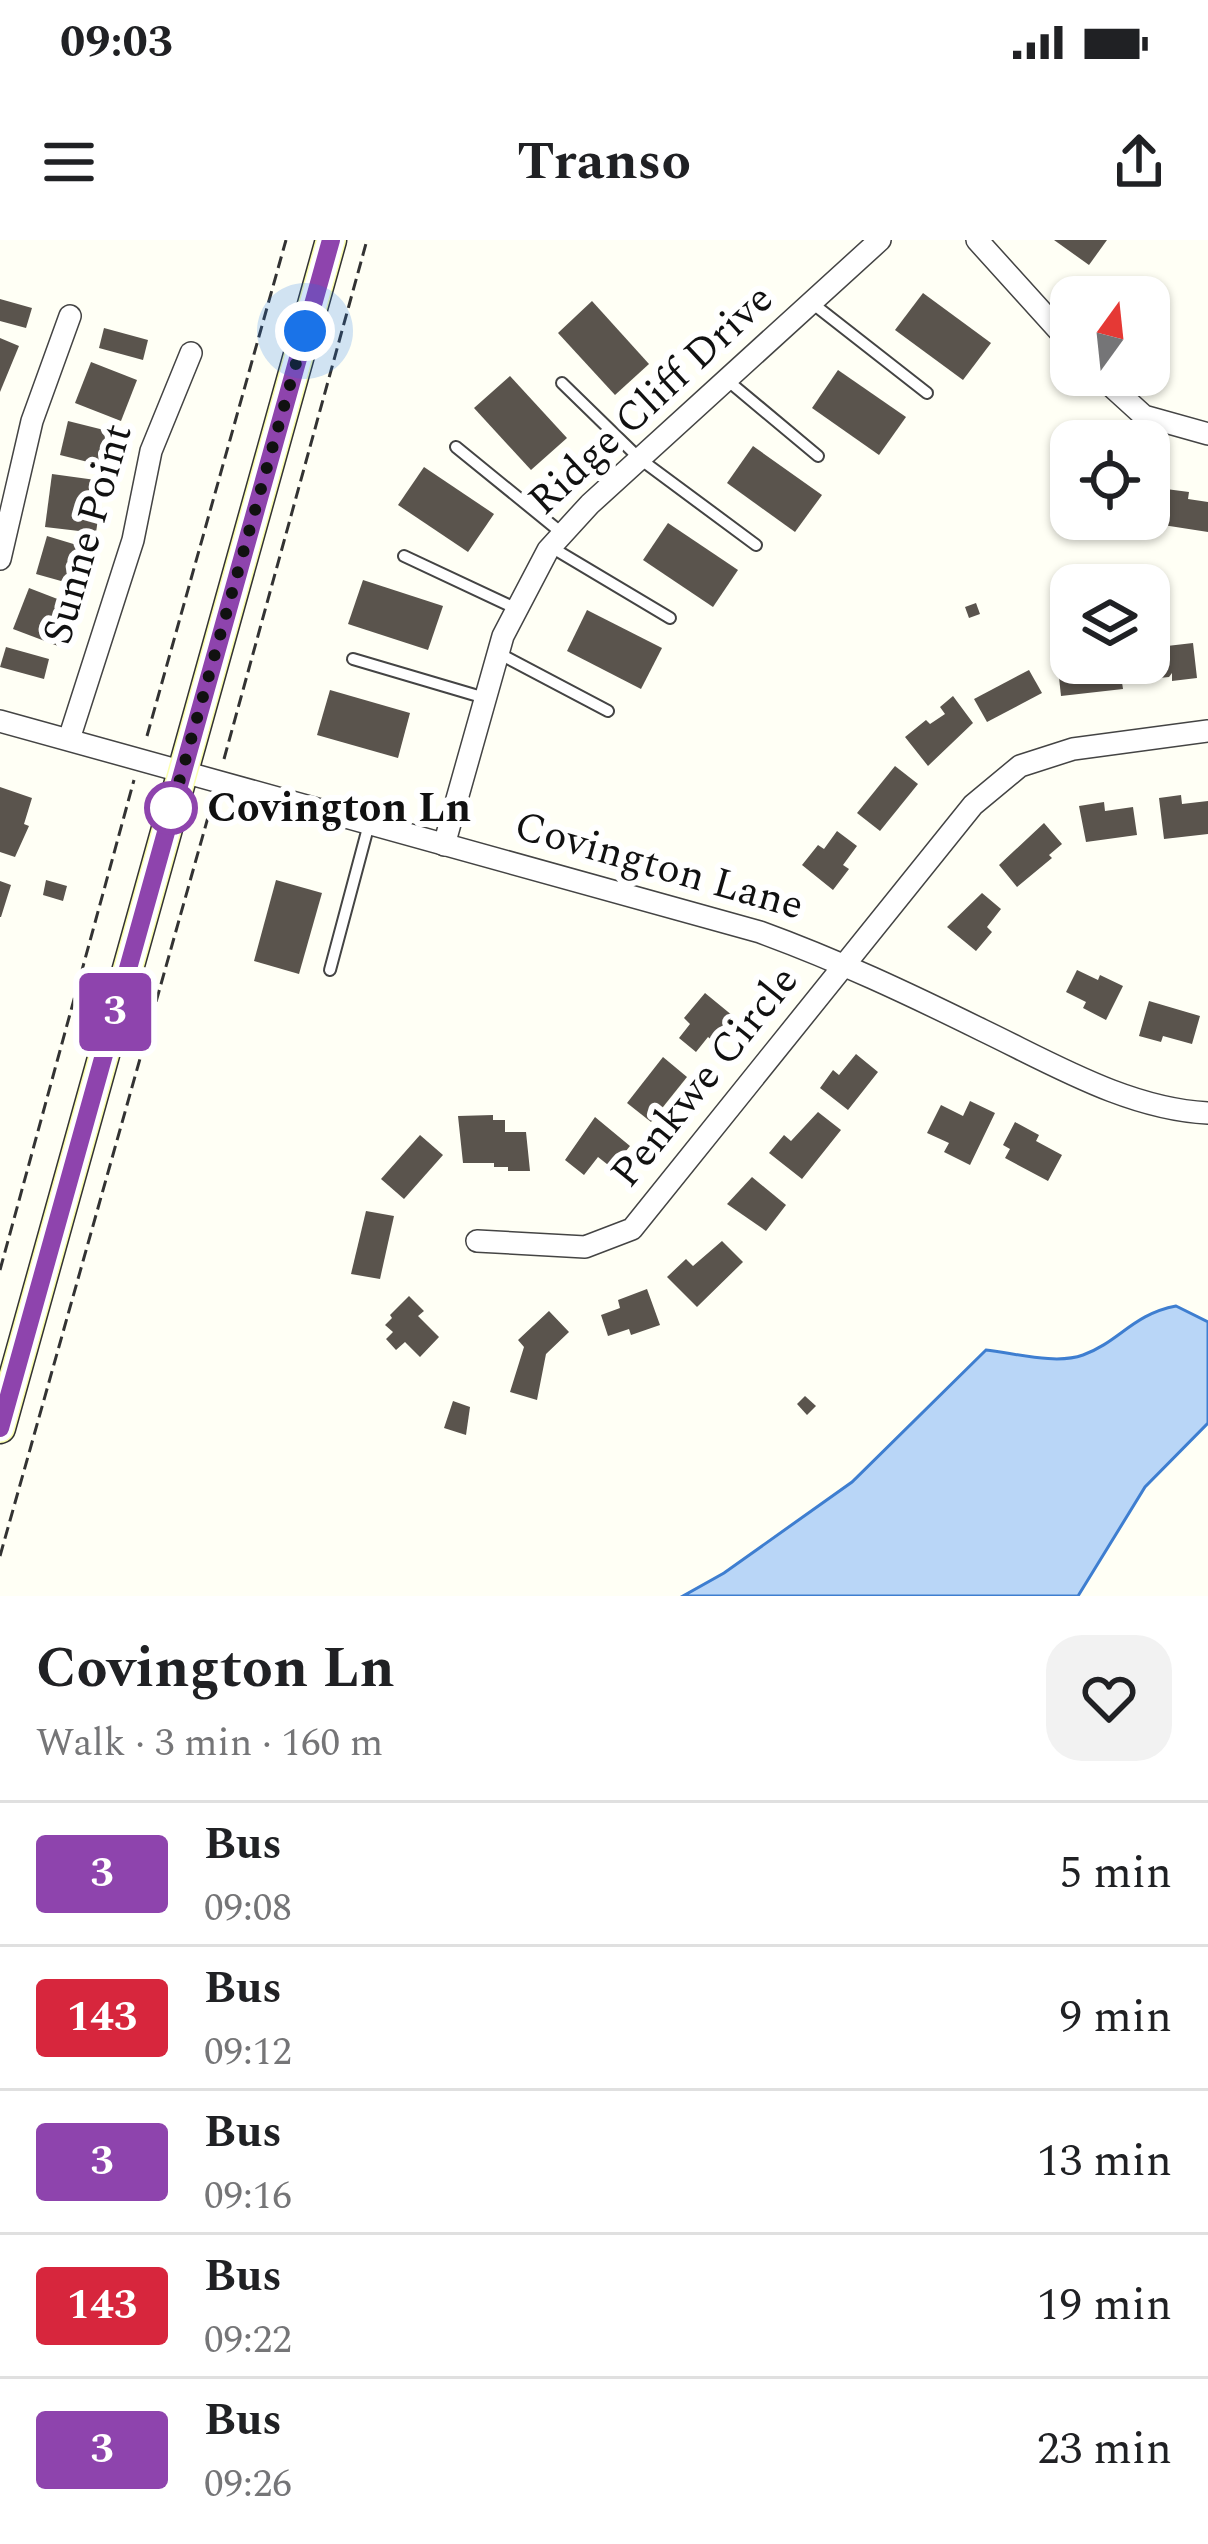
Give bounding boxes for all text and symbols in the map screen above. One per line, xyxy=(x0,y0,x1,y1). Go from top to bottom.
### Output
text: 09:03 xyxy=(60,8,173,77)
text: Transo xyxy=(517,121,691,203)
icon: menu xyxy=(36,129,102,195)
icon: share xyxy=(1106,129,1172,195)
street label: Ridge Cliff Drive xyxy=(514,269,788,531)
north arrow xyxy=(1050,276,1170,396)
map controls xyxy=(1050,276,1170,684)
your location xyxy=(275,301,335,361)
street label: Sunne Point xyxy=(26,416,150,652)
button: locate xyxy=(1050,420,1170,540)
button: layers xyxy=(1050,564,1170,684)
place label: Covington Ln xyxy=(207,777,471,840)
marker: Covington Ln xyxy=(146,783,196,833)
street label: Covington Lane xyxy=(507,795,811,937)
street label: Penkwe Circle xyxy=(596,952,814,1202)
line badge: 3 xyxy=(76,973,154,1051)
text: 3 xyxy=(103,980,127,1043)
text: Covington Ln xyxy=(36,1626,395,1712)
button: heart xyxy=(1046,1635,1172,1761)
text: Walk · 3 min · 160 m xyxy=(36,1714,383,1773)
text: Bus xyxy=(204,1810,282,1879)
text: 5 min xyxy=(1059,1839,1172,1908)
text: 3 xyxy=(90,1842,114,1905)
text: 09:08 xyxy=(204,1879,292,1938)
text: Bus xyxy=(204,1954,282,2023)
text: 9 min xyxy=(1059,1983,1172,2052)
text: 143 xyxy=(67,1986,137,2049)
text: 09:12 xyxy=(204,2023,292,2082)
text: Bus xyxy=(204,2098,282,2167)
text: 13 min xyxy=(1037,2127,1172,2196)
text: 3 xyxy=(90,2130,114,2193)
text: 09:16 xyxy=(204,2167,292,2226)
text: Bus xyxy=(204,2242,282,2311)
text: 19 min xyxy=(1037,2271,1172,2340)
text: 143 xyxy=(67,2274,137,2337)
text: 09:22 xyxy=(204,2311,292,2370)
text: Bus xyxy=(204,2386,282,2455)
text: 23 min xyxy=(1037,2415,1172,2484)
text: 3 xyxy=(90,2418,114,2481)
text: 09:26 xyxy=(204,2455,292,2514)

